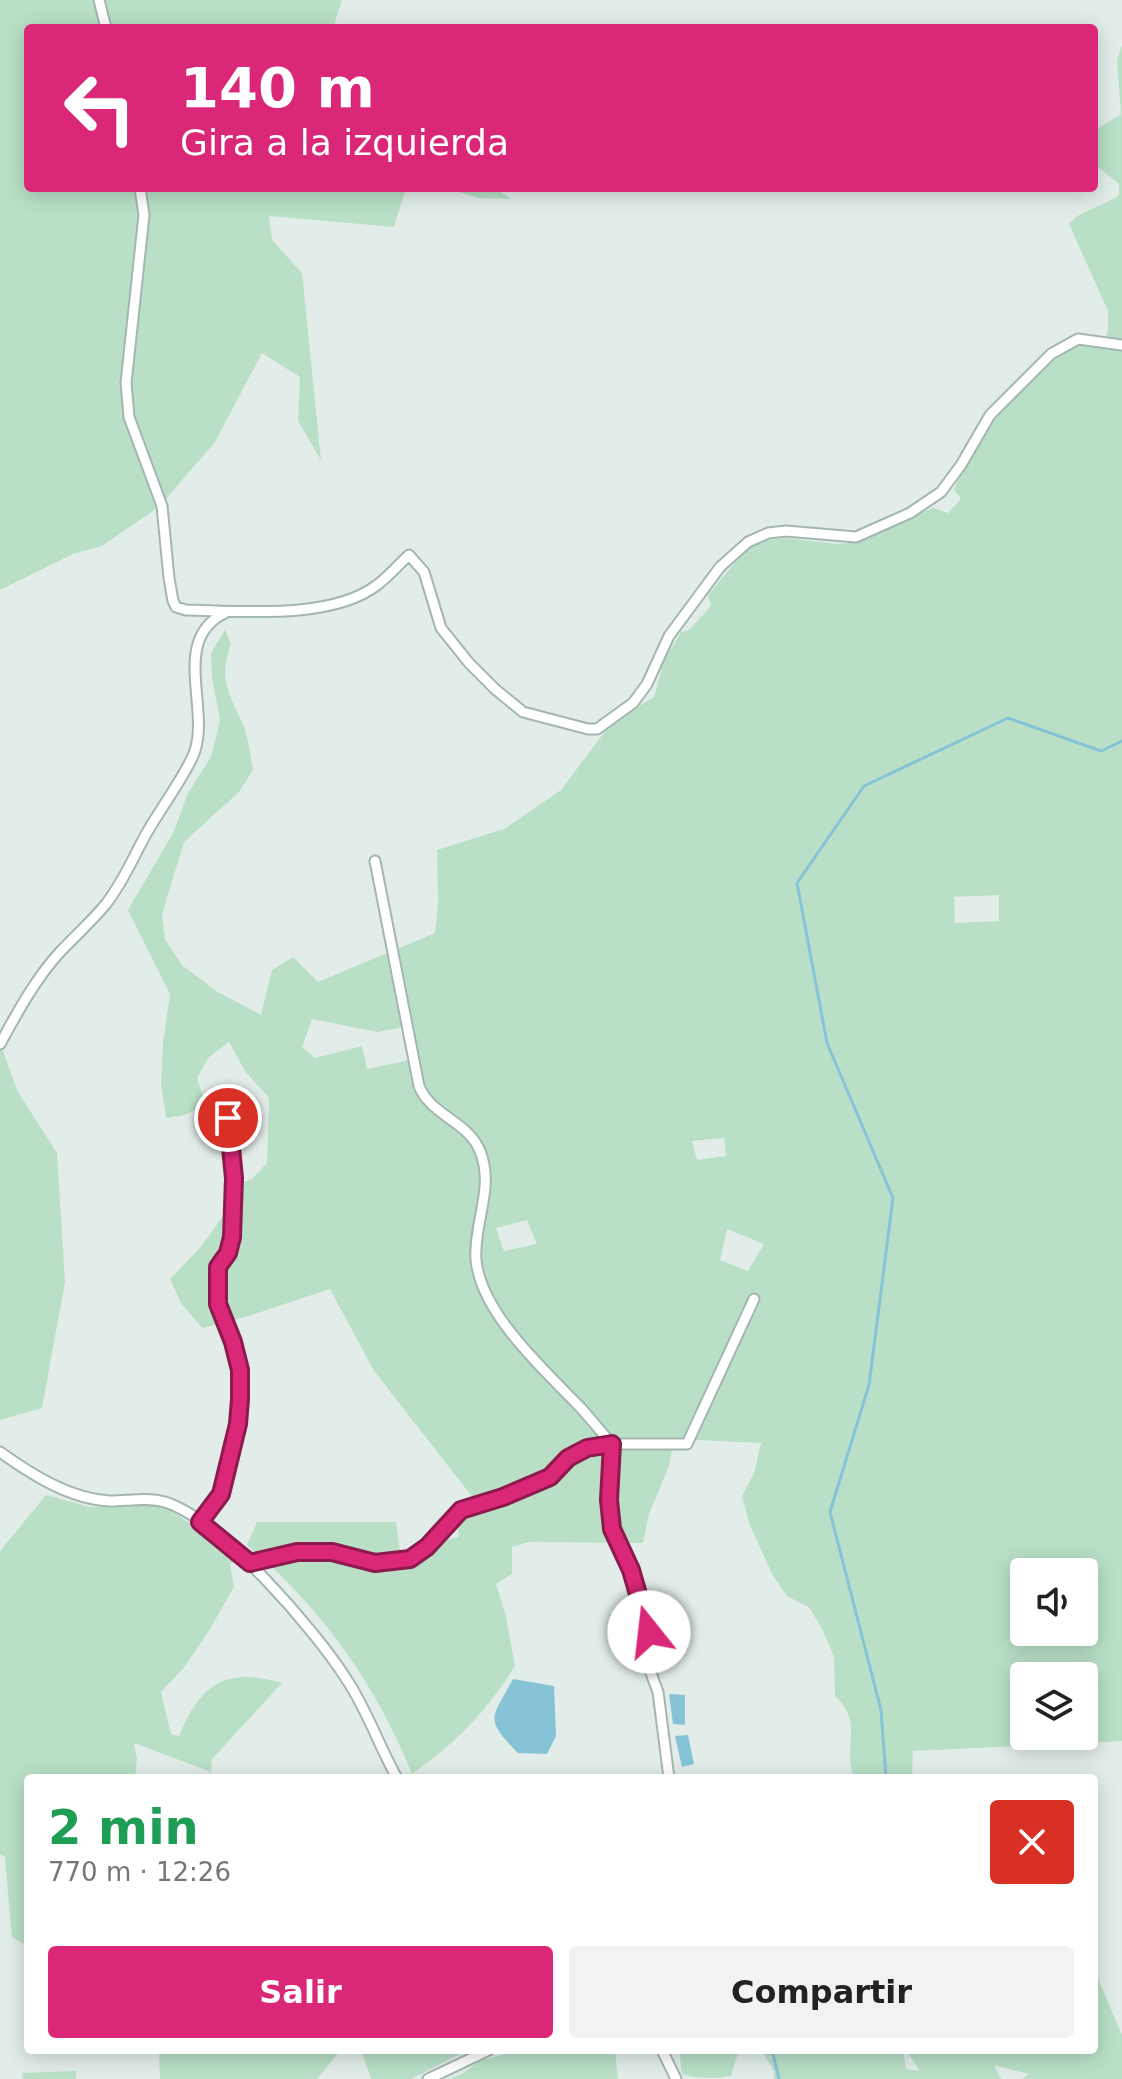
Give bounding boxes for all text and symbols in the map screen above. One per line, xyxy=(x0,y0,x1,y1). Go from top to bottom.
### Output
text: 140 m xyxy=(180,55,375,120)
icon: left xyxy=(48,56,152,160)
text: Gira a la izquierda xyxy=(180,122,509,163)
pin xyxy=(194,1084,262,1152)
icon: arrive xyxy=(206,1096,250,1140)
map controls xyxy=(1010,1558,1098,1750)
button: sound xyxy=(1010,1558,1098,1646)
position arrow xyxy=(607,1590,691,1674)
button: layers xyxy=(1010,1662,1098,1750)
text: 2 min xyxy=(48,1799,199,1855)
button: close xyxy=(990,1800,1074,1884)
text: 770 m · 12:26 xyxy=(48,1857,231,1887)
button: Salir xyxy=(48,1946,553,2038)
button: Compartir xyxy=(569,1946,1074,2038)

